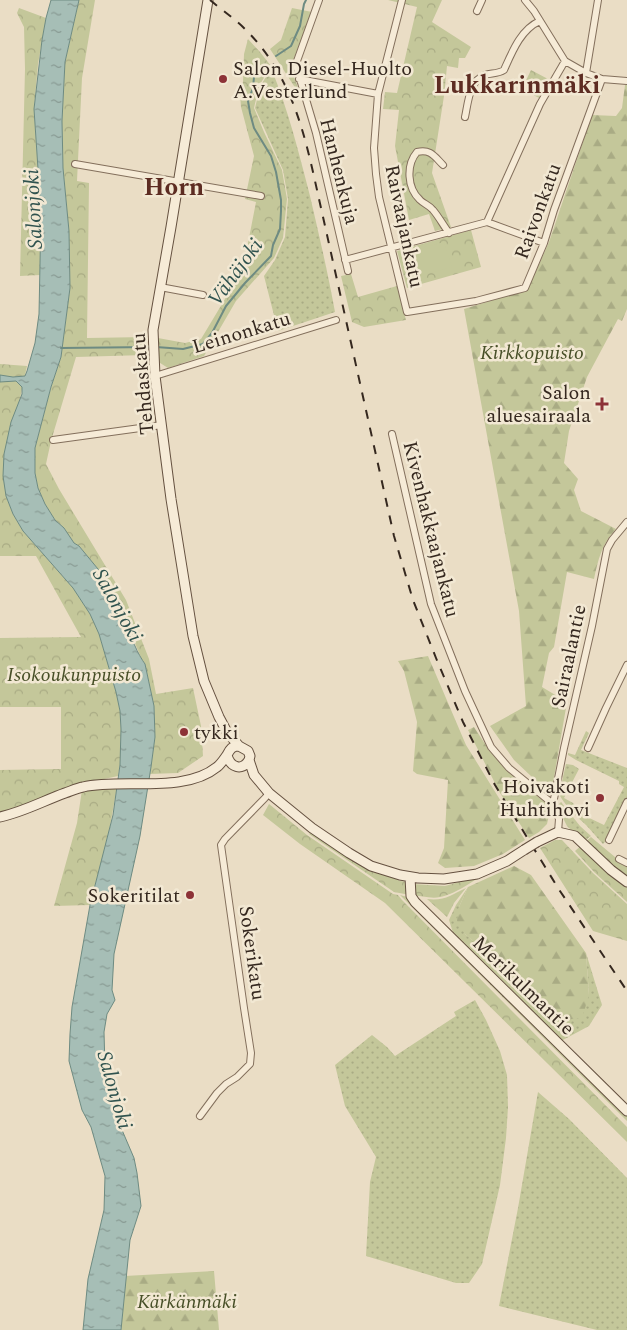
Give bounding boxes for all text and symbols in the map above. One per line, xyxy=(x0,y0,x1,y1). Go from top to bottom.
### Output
place label: Salon Diesel-Huolto A.Vesterlund xyxy=(233,54,412,107)
district label: Lukkarinmäki xyxy=(434,67,600,105)
marker: Salon Diesel-Huolto A.Vesterlund xyxy=(217,73,229,85)
street label: Hanhenkuja xyxy=(311,115,367,228)
street label: Raivonkatu xyxy=(507,159,569,264)
street label: Raivaajankatu xyxy=(376,162,432,291)
water label: Salonjoki xyxy=(16,168,52,250)
district label: Horn xyxy=(144,169,204,207)
water label: Vähäjoki xyxy=(200,232,272,313)
street label: Leinonkatu xyxy=(188,304,294,362)
street label: Tehdaskatu xyxy=(124,332,162,436)
park label: Kirkkopuisto xyxy=(480,338,584,368)
place label: Salon aluesairaala xyxy=(487,378,591,431)
marker: Salon aluesairaala xyxy=(595,397,609,411)
street label: Kivenhakkaajankatu xyxy=(395,438,467,620)
water label: Salonjoki xyxy=(84,563,151,648)
street label: Sairaalantie xyxy=(543,602,595,711)
park label: Isokoukunpuisto xyxy=(7,660,141,690)
place label: tykki xyxy=(194,718,239,748)
marker: tykki xyxy=(178,726,190,738)
place label: Hoivakoti Huhtihovi xyxy=(499,772,590,825)
marker: Hoivakoti Huhtihovi xyxy=(594,792,606,804)
place label: Sokeritilat xyxy=(87,881,180,911)
marker: Sokeritilat xyxy=(184,889,196,901)
street label: Sokerikatu xyxy=(231,904,274,1002)
street label: Merikulmantie xyxy=(465,929,581,1043)
water label: Salonjoki xyxy=(88,1047,141,1133)
park label: Kärkänmäki xyxy=(137,1287,237,1317)

